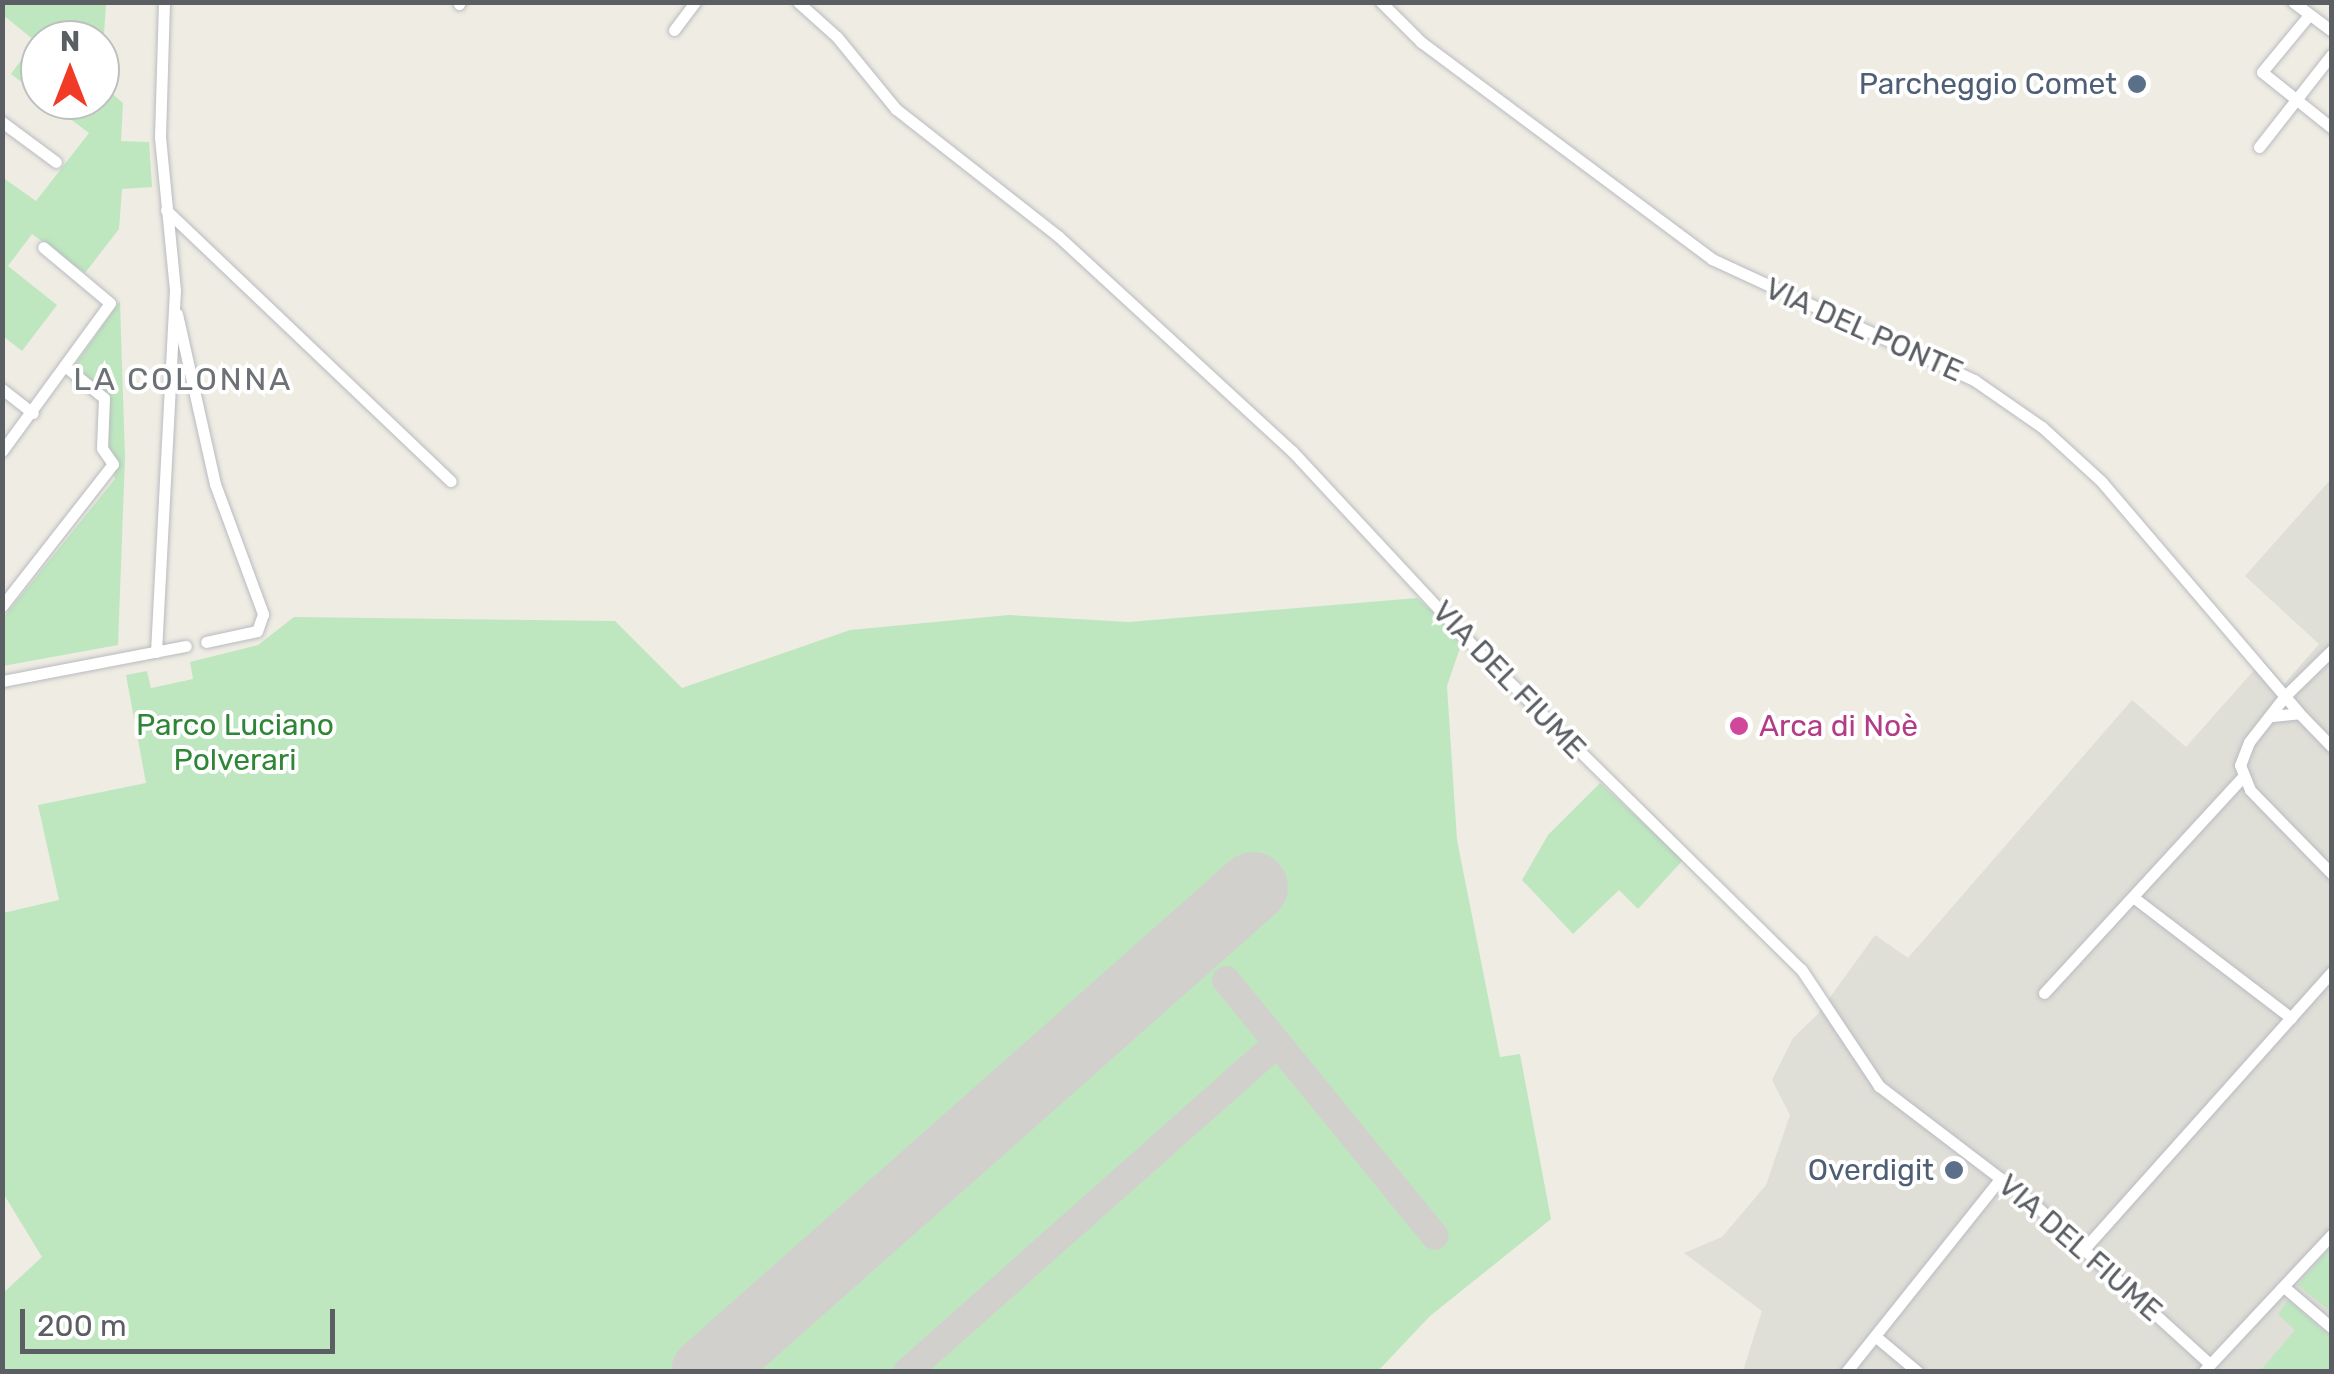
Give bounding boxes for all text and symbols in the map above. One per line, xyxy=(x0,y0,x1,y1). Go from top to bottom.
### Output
north arrow xyxy=(20,20,120,120)
text: N xyxy=(60,25,80,58)
place label: Parcheggio Comet xyxy=(1859,66,2117,102)
marker: Parcheggio Comet xyxy=(2126,73,2148,95)
street label: VIA DEL PONTE xyxy=(1759,270,1969,390)
district label: LA COLONNA xyxy=(73,360,293,398)
street label: VIA DEL FIUME xyxy=(1424,593,1594,767)
park label: Parco Luciano Polverari xyxy=(136,707,334,778)
place label: Arca di Noè xyxy=(1759,708,1918,744)
marker: Arca di Noè xyxy=(1728,715,1750,737)
place label: Overdigit xyxy=(1808,1152,1934,1188)
marker: Overdigit xyxy=(1943,1159,1965,1181)
street label: VIA DEL FIUME xyxy=(1990,1166,2170,1330)
scale bar xyxy=(25,1289,340,1351)
text: 200 m xyxy=(37,1308,127,1344)

